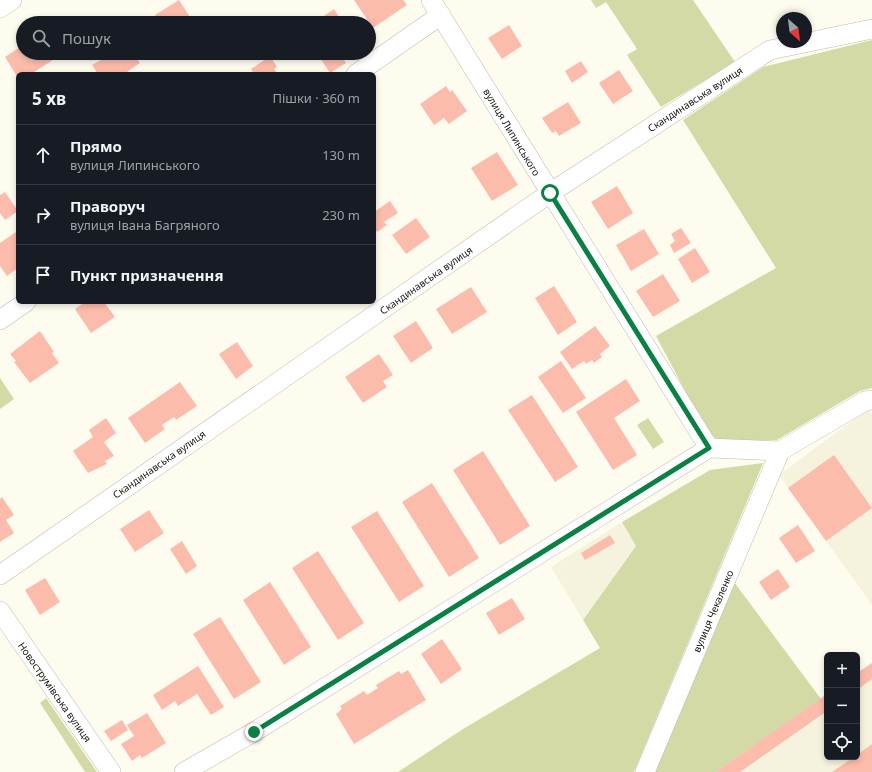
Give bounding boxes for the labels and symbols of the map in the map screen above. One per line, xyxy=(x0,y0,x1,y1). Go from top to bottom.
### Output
north arrow xyxy=(776,12,812,48)
street label: Скандинавська вулиця xyxy=(645,63,745,135)
street label: вулиця Липинського xyxy=(480,86,544,178)
route start xyxy=(541,184,559,202)
street label: Скандинавська вулиця xyxy=(377,243,475,317)
street label: Скандинавська вулиця xyxy=(110,427,208,501)
street label: вулиця Чекаленко xyxy=(689,568,737,654)
street label: Новострумівська вулиця xyxy=(15,639,95,745)
route end xyxy=(245,723,263,741)

